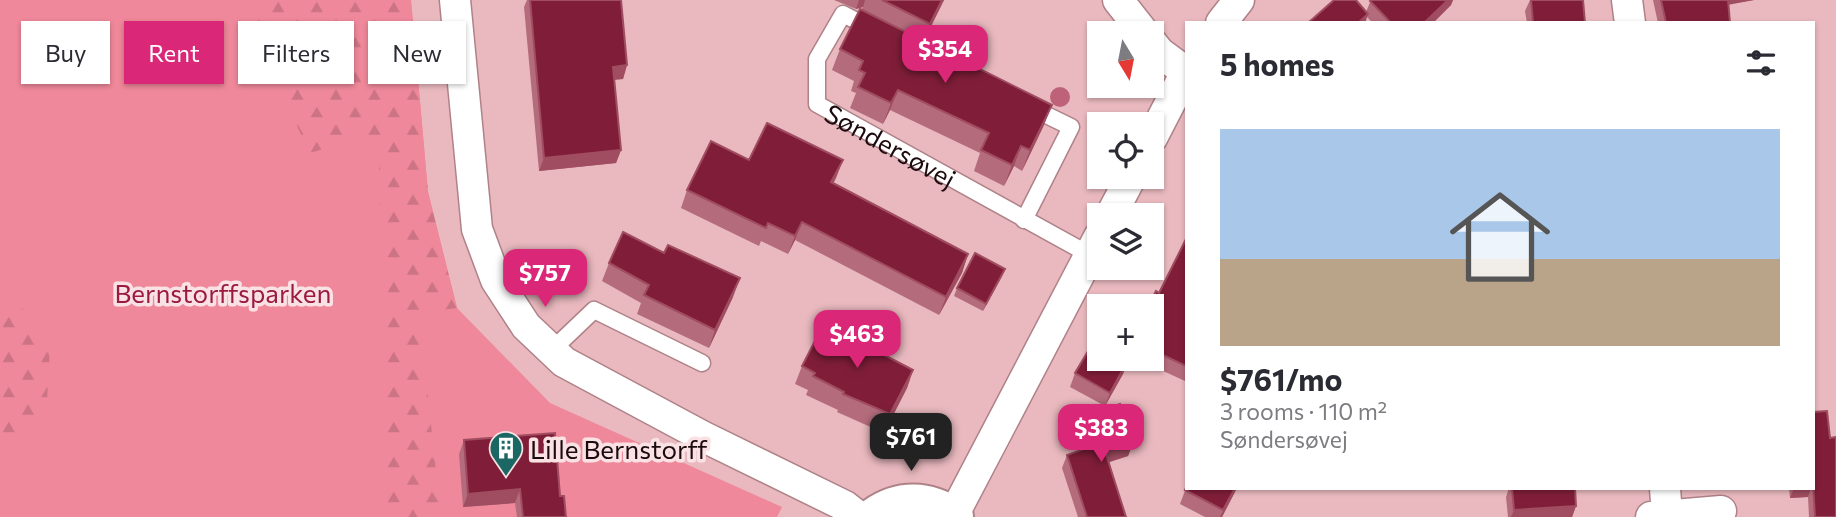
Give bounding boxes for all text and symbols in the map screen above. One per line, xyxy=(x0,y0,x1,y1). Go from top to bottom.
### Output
chip: Buy xyxy=(21,21,110,84)
chip: Rent xyxy=(124,21,224,84)
chip: Filters xyxy=(238,21,354,84)
chip: New xyxy=(368,21,466,84)
north arrow xyxy=(1087,21,1164,98)
map controls xyxy=(1087,21,1164,371)
pin: $354 xyxy=(904,25,986,85)
text: $354 xyxy=(918,34,972,62)
icon: filters xyxy=(1742,44,1780,82)
text: 5 homes xyxy=(1220,45,1334,82)
street label: Søndersøvej xyxy=(820,96,962,193)
button: locate xyxy=(1087,112,1164,189)
icon: home xyxy=(1437,174,1563,300)
button: layers xyxy=(1087,203,1164,280)
pin: $757 xyxy=(504,250,586,309)
text: $757 xyxy=(519,258,571,286)
park label: Bernstorffsparken xyxy=(115,277,331,308)
button: + xyxy=(1087,294,1164,371)
pin: $463 xyxy=(816,310,898,370)
text: $463 xyxy=(830,319,884,347)
text: $761/mo xyxy=(1220,360,1342,397)
text: 3 rooms · 110 m² xyxy=(1220,397,1387,425)
pin: $383 xyxy=(1060,405,1142,464)
text: $383 xyxy=(1074,413,1128,441)
pin: $761 xyxy=(870,414,952,473)
text: $761 xyxy=(886,422,936,450)
text: Søndersøvej xyxy=(1220,425,1348,453)
building icon: Lille Bernstorff xyxy=(487,429,525,478)
place label: Lille Bernstorff xyxy=(530,433,707,464)

